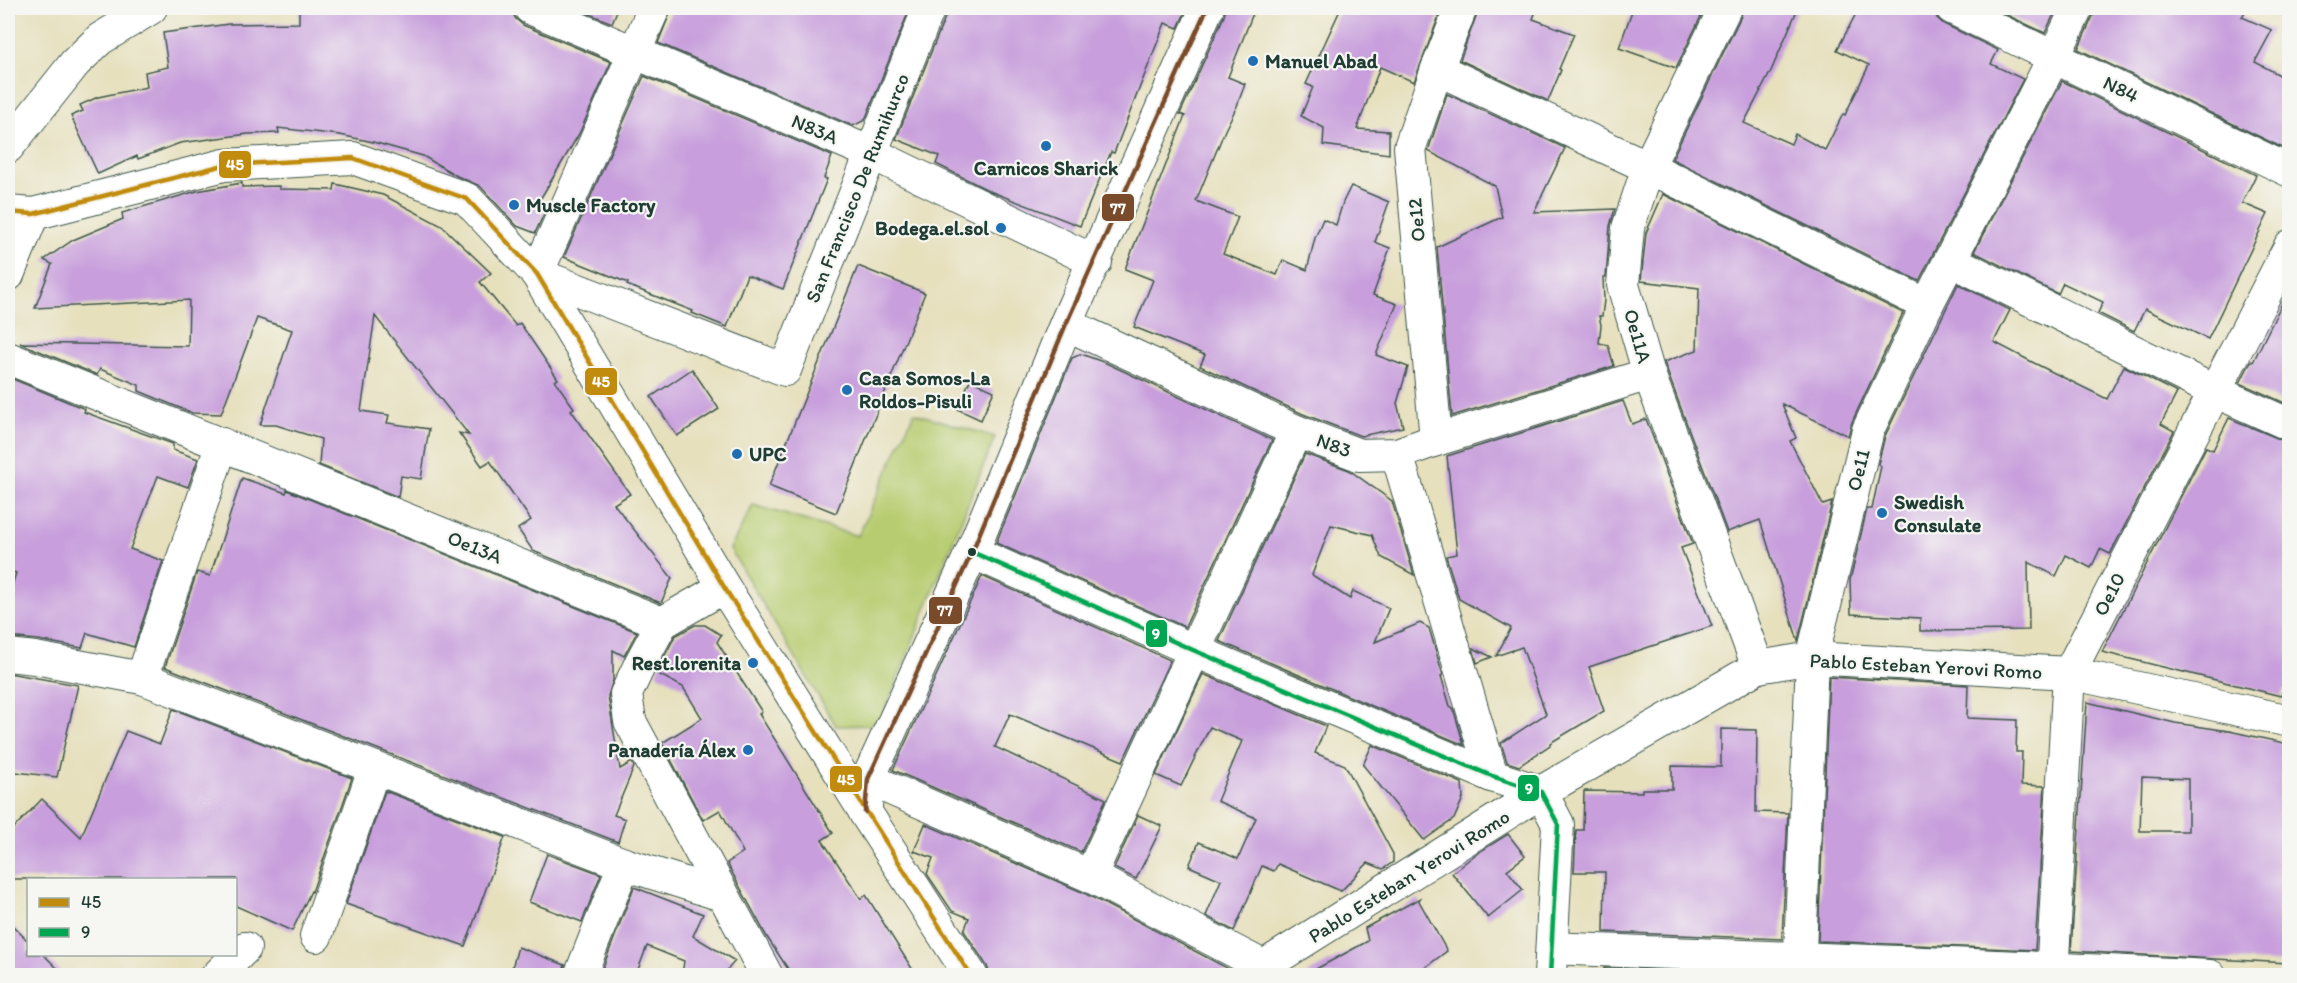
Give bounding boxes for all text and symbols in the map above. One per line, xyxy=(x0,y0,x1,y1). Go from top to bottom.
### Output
place label: Manuel Abad xyxy=(1265,49,1379,73)
marker: Manuel Abad xyxy=(1246,54,1260,68)
street label: San Francisco De Rumihurco xyxy=(800,70,914,306)
street label: N84 xyxy=(2099,70,2143,108)
street label: N83A xyxy=(788,109,842,150)
marker: Carnicos Sharick xyxy=(1039,139,1053,153)
line badge: 45 xyxy=(218,150,252,179)
text: 45 xyxy=(226,155,245,174)
place label: Carnicos Sharick xyxy=(974,156,1119,180)
place label: Muscle Factory xyxy=(526,193,656,218)
line badge: 77 xyxy=(1101,193,1135,222)
street label: Oe12 xyxy=(1402,197,1430,243)
marker: Muscle Factory xyxy=(507,198,521,212)
text: 77 xyxy=(1109,199,1126,218)
place label: Bodega.el.sol xyxy=(875,216,989,241)
marker: Bodega.el.sol xyxy=(994,221,1008,235)
street label: Oe11A xyxy=(1619,306,1657,366)
place label: Casa Somos-La Roldos-Pisuli xyxy=(859,366,990,413)
line badge: 45 xyxy=(584,367,618,396)
text: 45 xyxy=(592,372,611,391)
marker: Casa Somos-La Roldos-Pisuli xyxy=(840,383,854,397)
street label: N83 xyxy=(1313,428,1355,462)
place label: UPC xyxy=(749,442,787,466)
marker: UPC xyxy=(730,447,744,461)
street label: Oe11 xyxy=(1841,447,1875,493)
place label: Swedish Consulate xyxy=(1894,490,1982,537)
marker: Swedish Consulate xyxy=(1875,506,1889,520)
street label: Oe13A xyxy=(444,525,506,569)
unlabelled marker xyxy=(966,546,978,558)
street label: Oe10 xyxy=(2088,568,2130,620)
line badge: 77 xyxy=(928,596,963,625)
text: 77 xyxy=(936,601,953,620)
line badge: 9 xyxy=(1145,619,1168,648)
text: 9 xyxy=(1152,624,1160,643)
street label: Pablo Esteban Yerovi Romo xyxy=(1809,648,2043,684)
place label: Rest.lorenita xyxy=(632,651,741,675)
marker: Rest.lorenita xyxy=(746,656,760,670)
place label: Panadería Álex xyxy=(608,738,737,762)
marker: Panadería Álex xyxy=(741,743,755,757)
line badge: 45 xyxy=(829,765,863,793)
text: 45 xyxy=(837,770,856,789)
line badge: 9 xyxy=(1517,774,1540,802)
text: 9 xyxy=(1525,779,1533,798)
street label: Pablo Esteban Yerovi Romo xyxy=(1304,804,1514,948)
legend xyxy=(27,878,237,956)
text: 45 xyxy=(81,891,101,913)
text: 9 xyxy=(81,921,90,943)

